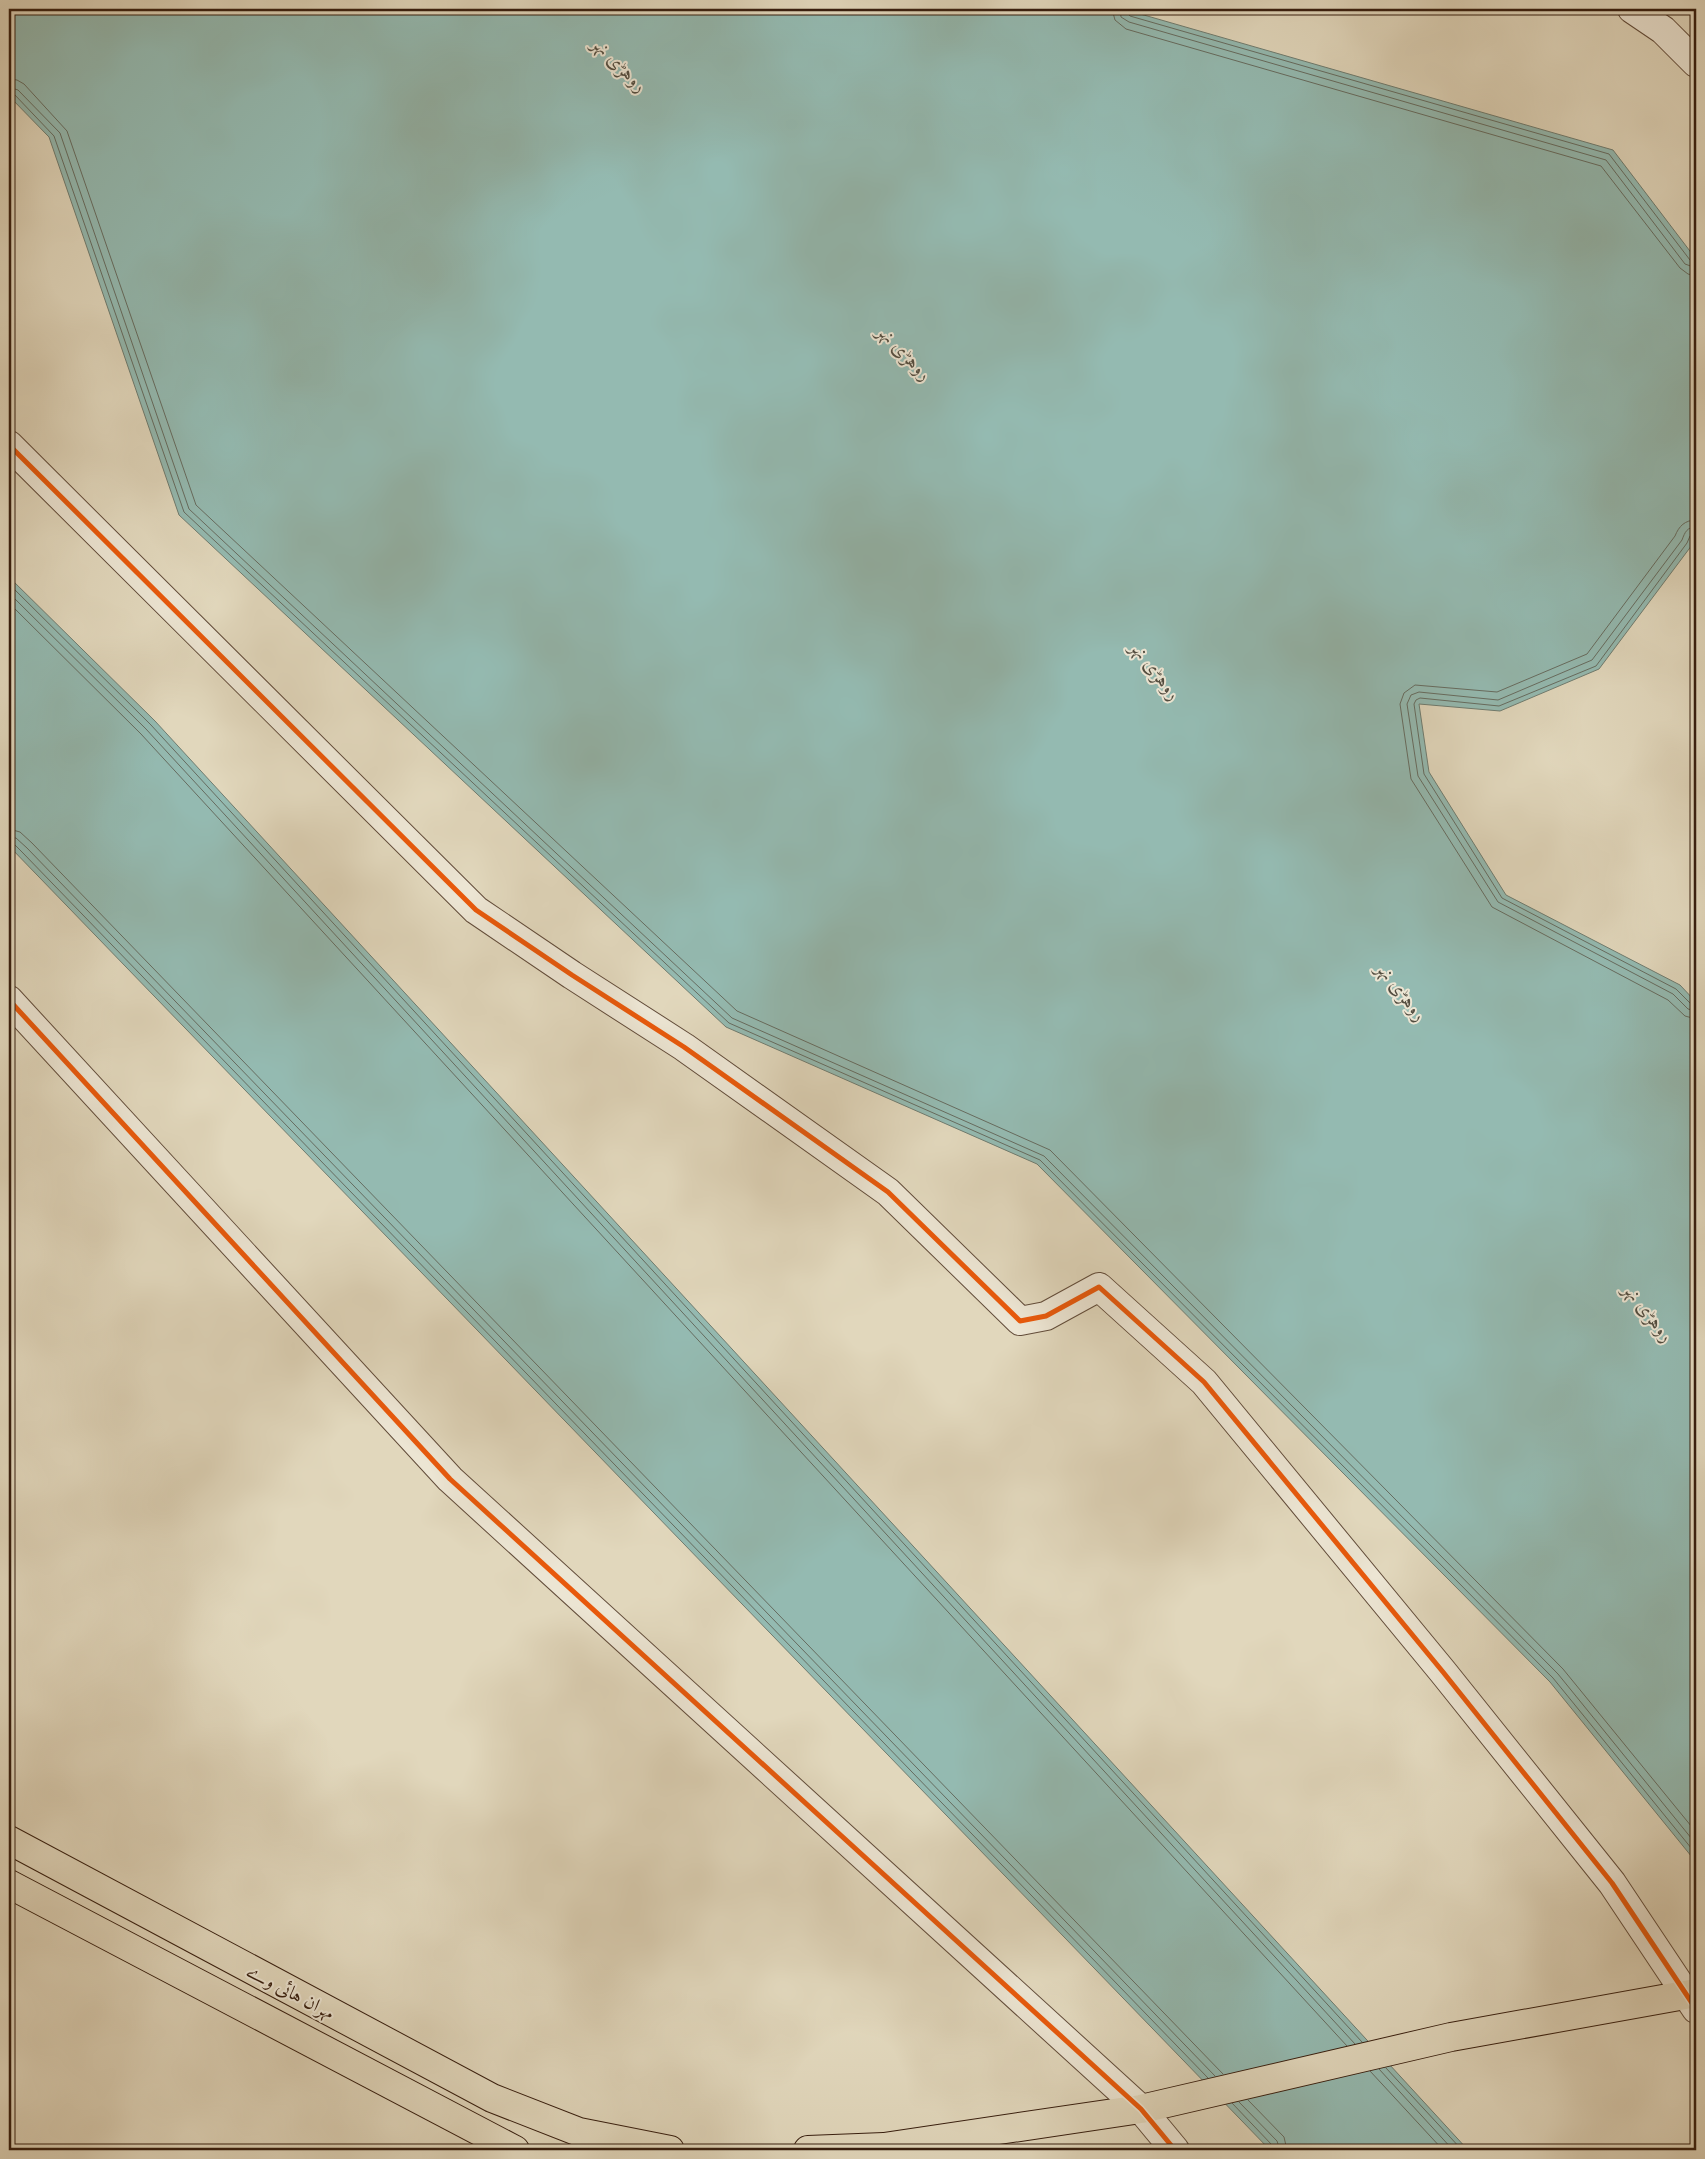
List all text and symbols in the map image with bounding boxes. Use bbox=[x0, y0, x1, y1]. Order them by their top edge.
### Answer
water label: روہڑی نہر bbox=[585, 31, 652, 98]
water label: روہڑی نہر bbox=[870, 319, 937, 386]
water label: روہڑی نہر bbox=[1123, 635, 1186, 706]
water label: روہڑی نہر bbox=[1369, 956, 1432, 1027]
water label: روہڑی نہر bbox=[1616, 1277, 1679, 1348]
street label: مہران ہائی وے bbox=[242, 1960, 338, 2026]

